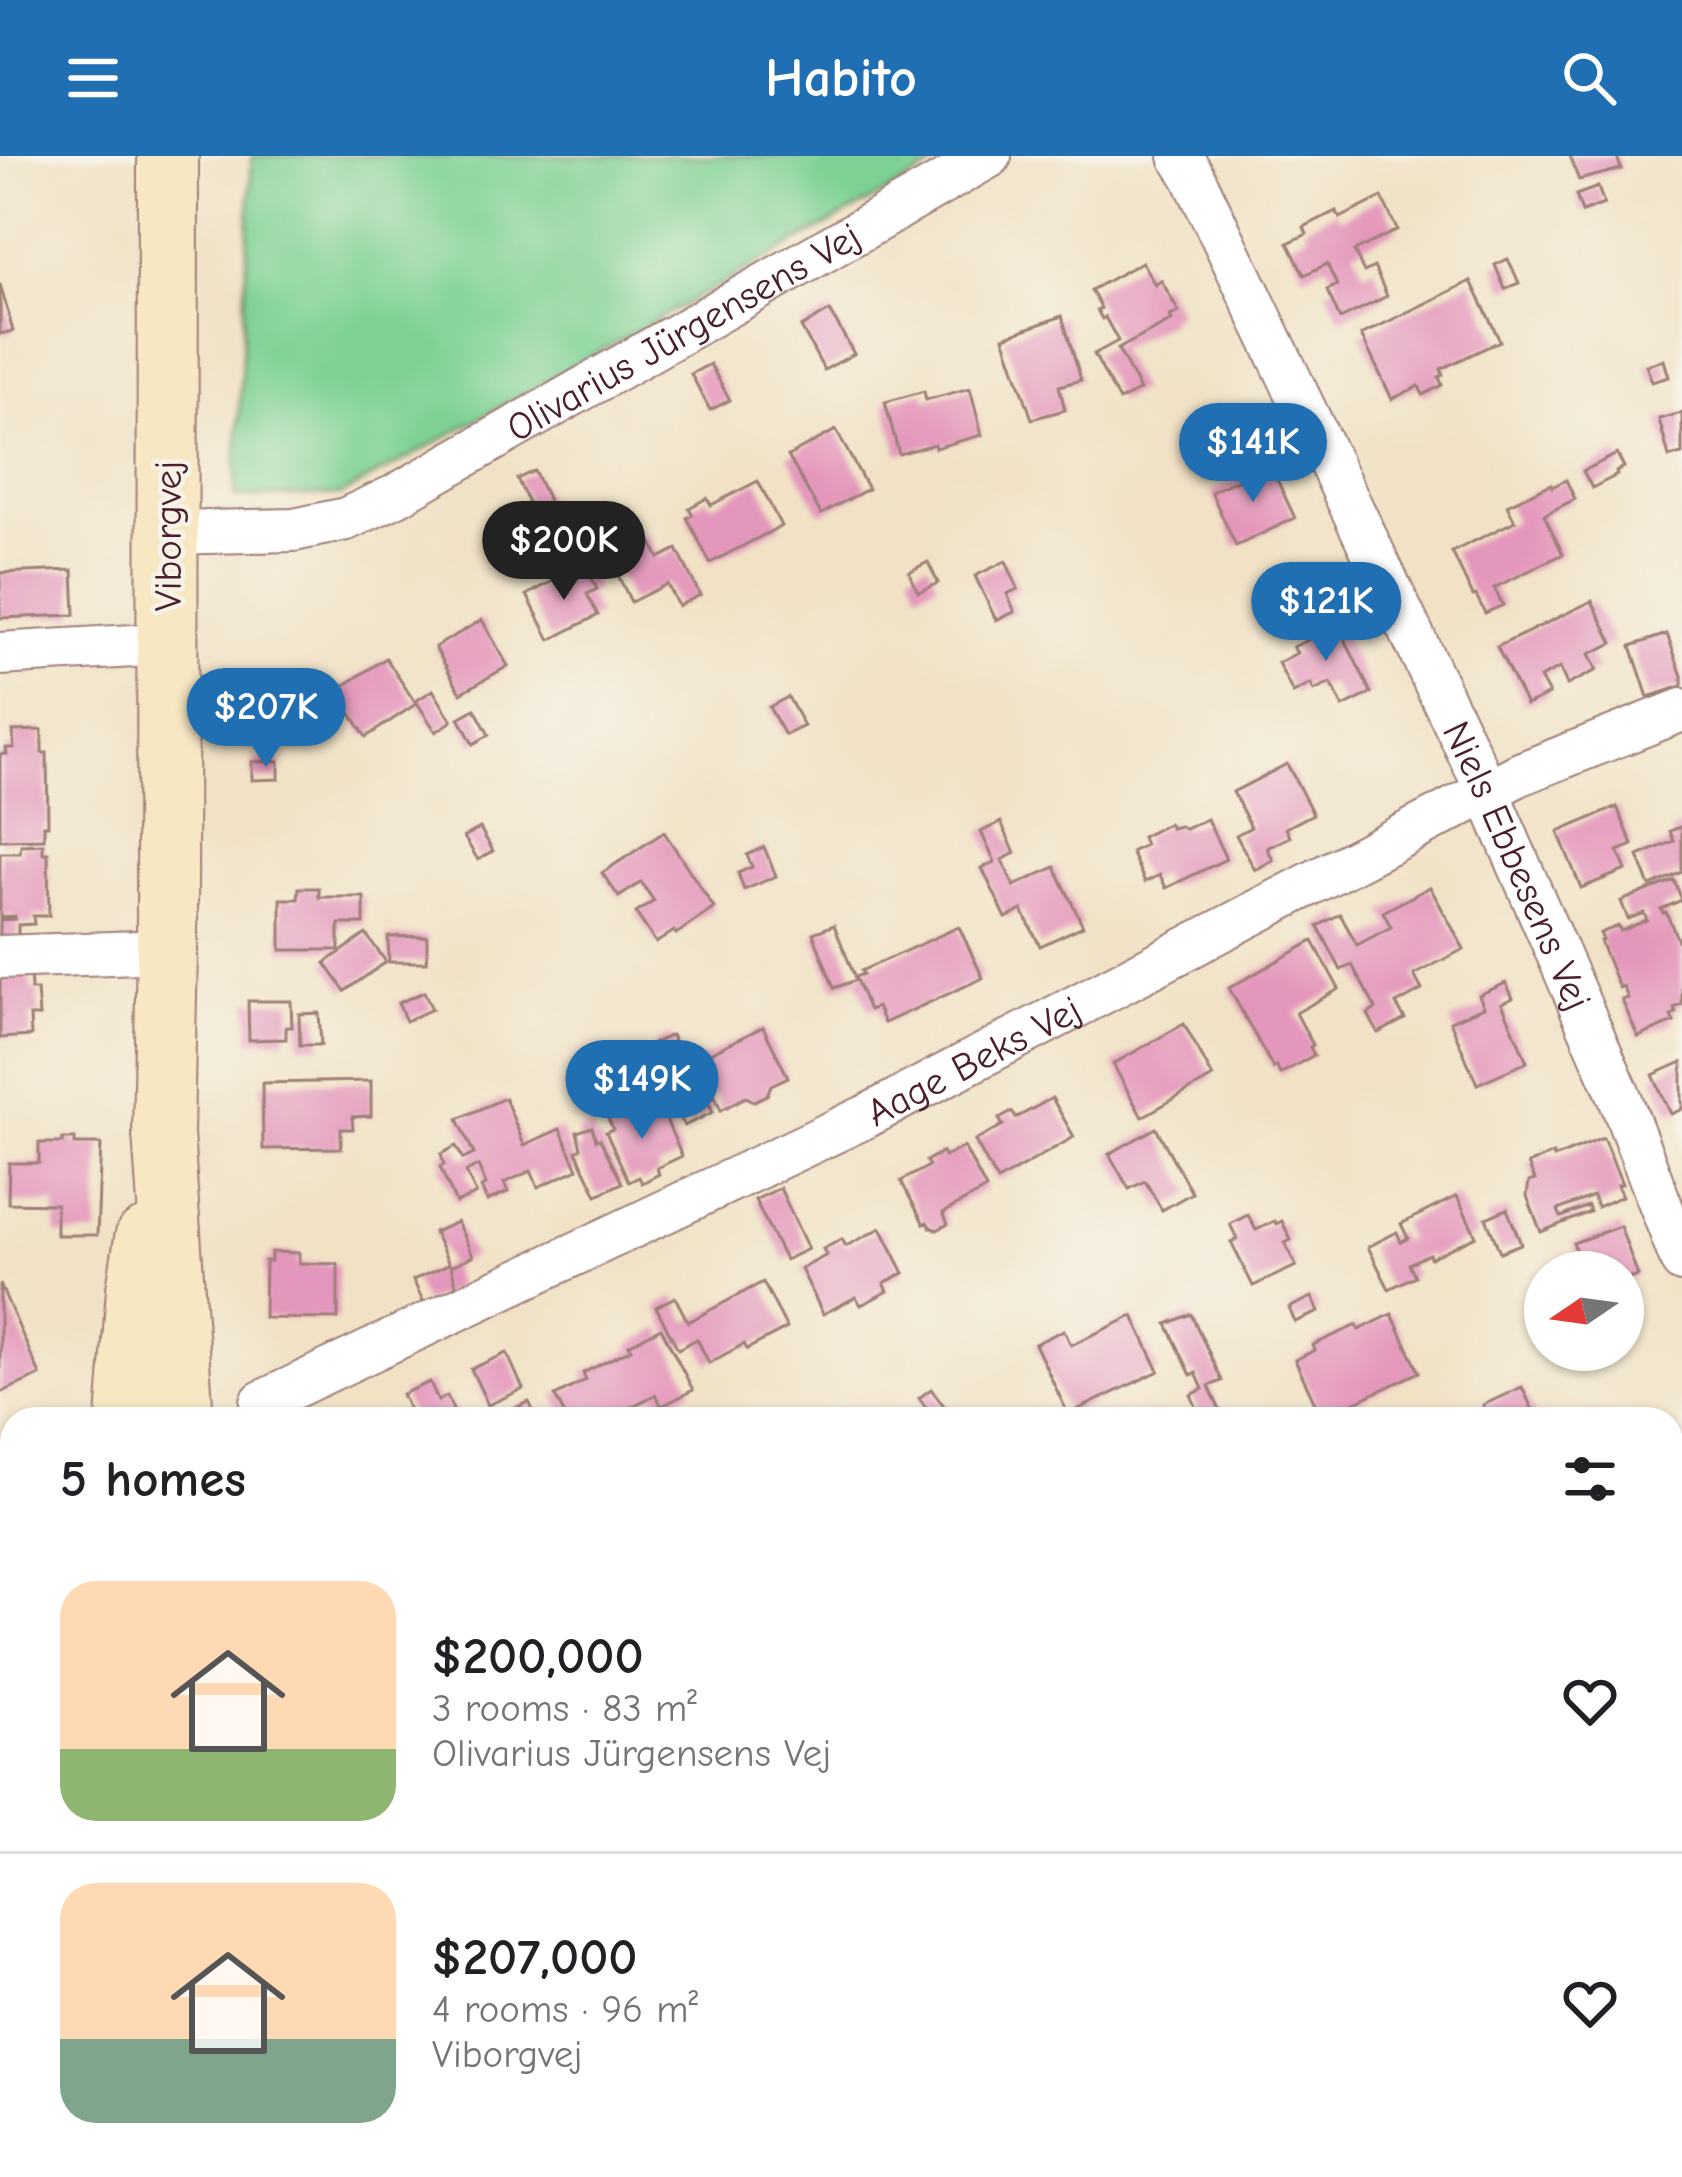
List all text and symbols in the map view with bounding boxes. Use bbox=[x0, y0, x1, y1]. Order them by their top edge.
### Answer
icon: menu bbox=[60, 45, 126, 111]
icon: search bbox=[1556, 45, 1622, 111]
text: Habito bbox=[765, 47, 917, 110]
street label: Olivarius Jürgensens Vej bbox=[499, 214, 868, 451]
pin: $141K bbox=[1169, 403, 1337, 505]
text: $141K bbox=[1206, 419, 1300, 464]
street label: Viborgvej bbox=[146, 461, 191, 611]
pin: $200K bbox=[480, 501, 648, 603]
text: $200K bbox=[509, 517, 619, 562]
pin: $121K bbox=[1242, 562, 1410, 664]
text: $121K bbox=[1278, 578, 1374, 623]
pin: $207K bbox=[182, 668, 350, 770]
text: $207K bbox=[214, 684, 318, 729]
street label: Niels Ebbesens Vej bbox=[1433, 714, 1600, 1017]
street label: Aage Beks Vej bbox=[859, 987, 1088, 1136]
pin: $149K bbox=[558, 1040, 726, 1142]
text: $149K bbox=[592, 1056, 692, 1101]
north arrow bbox=[1524, 1251, 1644, 1371]
map controls bbox=[1524, 1251, 1644, 1371]
icon: filters bbox=[1557, 1446, 1623, 1512]
text: 5 homes bbox=[60, 1450, 246, 1509]
text: $200,000 bbox=[432, 1627, 644, 1686]
icon: home bbox=[156, 1629, 300, 1773]
icon: heart bbox=[1557, 1668, 1623, 1734]
text: 3 rooms · 83 m² bbox=[432, 1686, 697, 1731]
text: Olivarius Jürgensens Vej bbox=[432, 1731, 831, 1776]
text: $207,000 bbox=[432, 1928, 637, 1987]
icon: home bbox=[156, 1931, 300, 2075]
icon: heart bbox=[1557, 1970, 1623, 2036]
text: 4 rooms · 96 m² bbox=[432, 1987, 698, 2032]
text: Viborgvej bbox=[432, 2032, 583, 2077]

